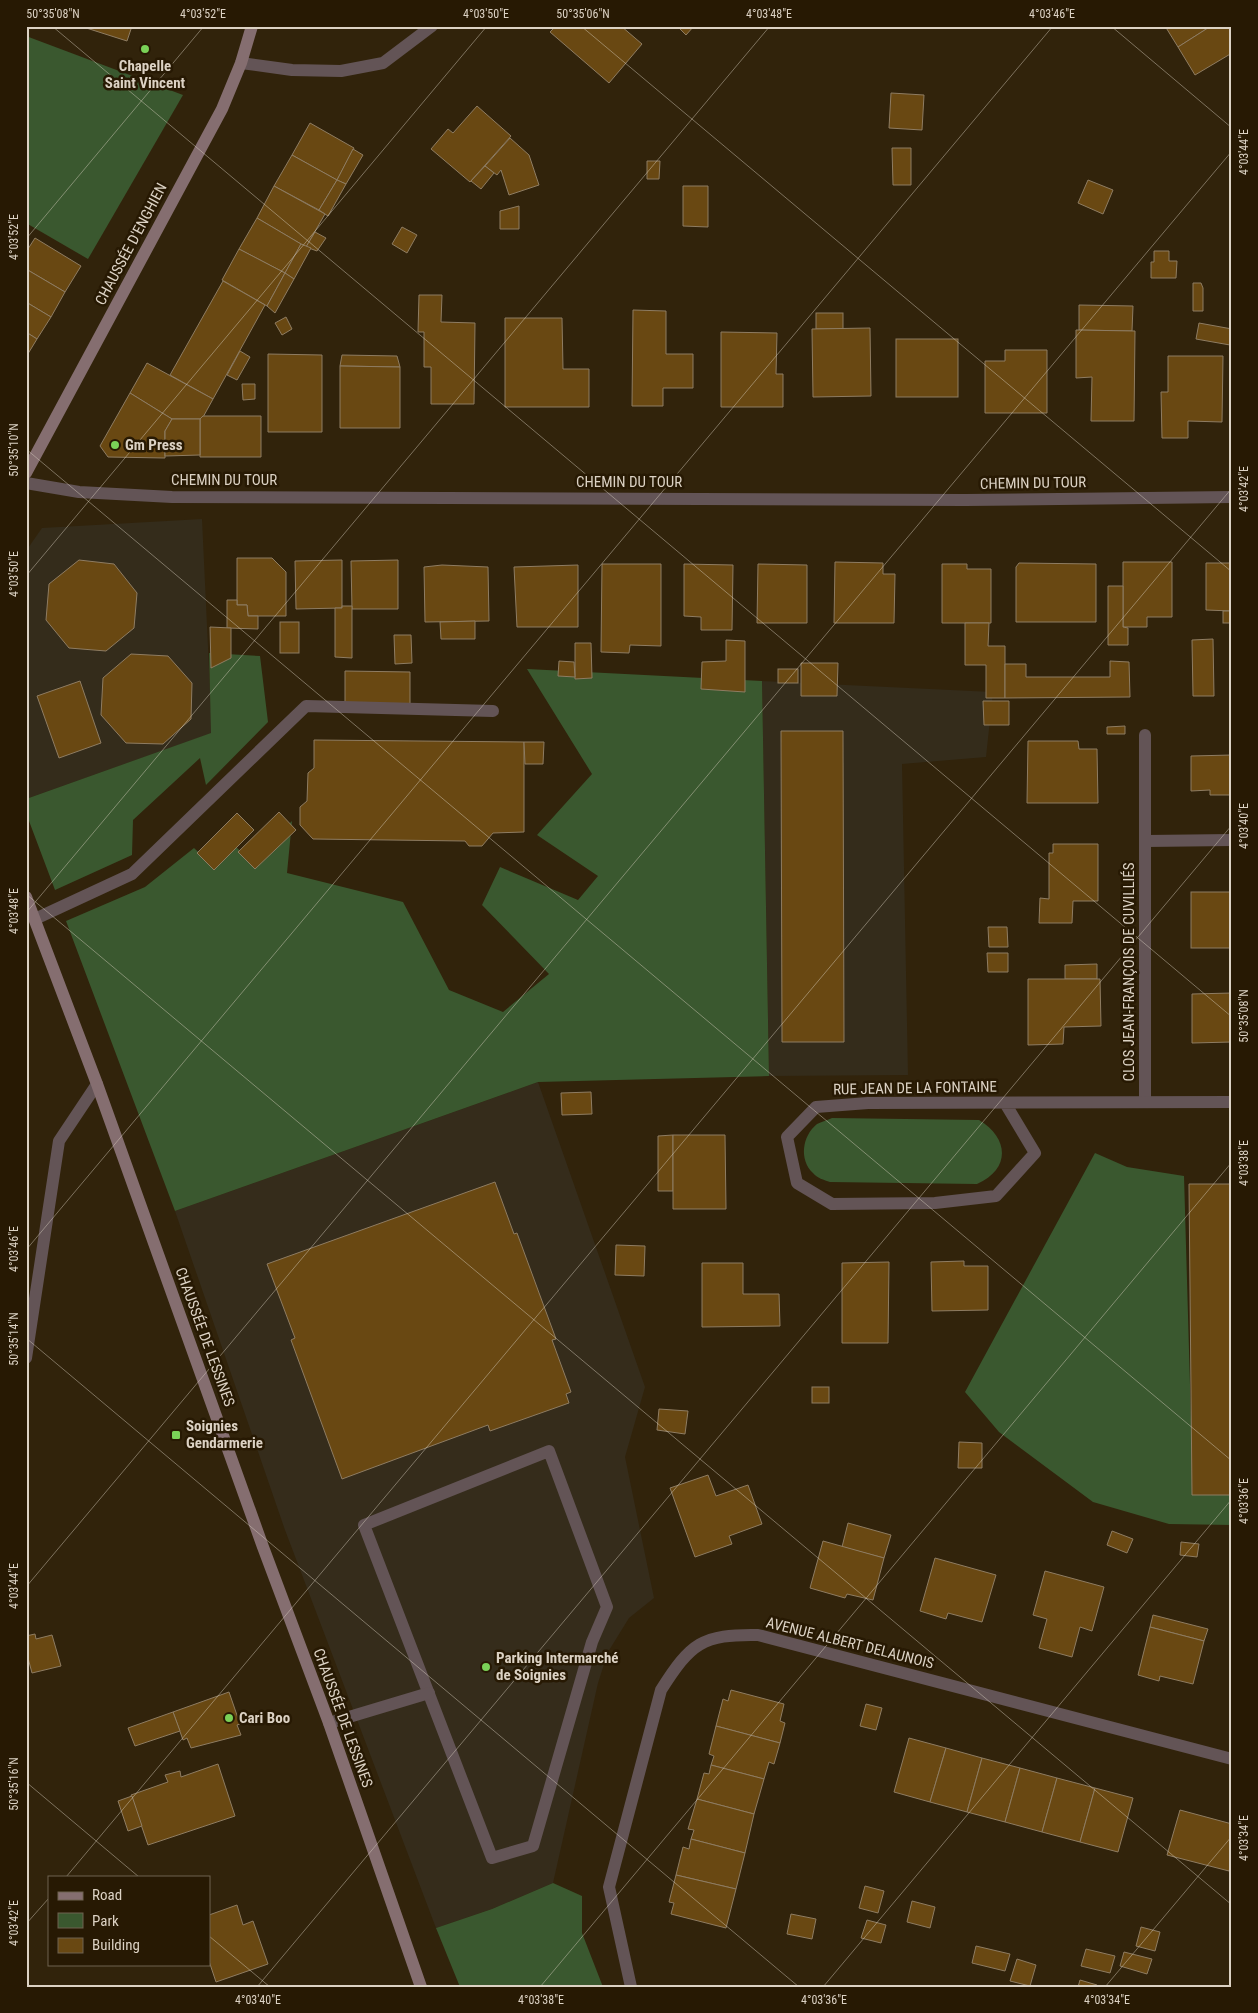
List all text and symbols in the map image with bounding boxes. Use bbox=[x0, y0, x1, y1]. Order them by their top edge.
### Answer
text: 50°35'08"N bbox=[26, 7, 80, 21]
text: 4°03'52"E bbox=[180, 7, 226, 21]
text: 4°03'50"E bbox=[463, 7, 509, 21]
text: 50°35'06"N bbox=[556, 7, 610, 21]
text: 4°03'48"E bbox=[746, 7, 792, 21]
text: 4°03'46"E bbox=[1029, 7, 1075, 21]
marker: Chapelle Saint Vincent bbox=[139, 43, 151, 55]
place label: Chapelle Saint Vincent bbox=[105, 57, 186, 92]
text: 4°03'44"E bbox=[1237, 129, 1251, 175]
street label: CHAUSSÉE D'ENGHIEN bbox=[91, 180, 171, 308]
text: 4°03'52"E bbox=[7, 214, 21, 260]
text: 50°35'10"N bbox=[7, 423, 21, 477]
place label: Gm Press bbox=[125, 436, 183, 454]
marker: Gm Press bbox=[109, 439, 121, 451]
text: 4°03'42"E bbox=[1237, 466, 1251, 512]
street label: CHEMIN DU TOUR bbox=[171, 471, 277, 489]
street label: CHEMIN DU TOUR bbox=[576, 473, 682, 491]
street label: CHEMIN DU TOUR bbox=[980, 473, 1086, 493]
text: 4°03'50"E bbox=[7, 551, 21, 597]
text: 4°03'40"E bbox=[1237, 803, 1251, 849]
street label: CLOS JEAN-FRANÇOIS DE CUVILLIÉS bbox=[1120, 862, 1138, 1082]
text: 4°03'48"E bbox=[7, 888, 21, 934]
text: 50°35'08"N bbox=[1237, 989, 1251, 1043]
street label: RUE JEAN DE LA FONTAINE bbox=[833, 1078, 997, 1098]
text: 4°03'38"E bbox=[1237, 1140, 1251, 1186]
text: 4°03'46"E bbox=[7, 1226, 21, 1272]
street label: CHAUSSÉE DE LESSINES bbox=[171, 1265, 239, 1409]
text: 50°35'14"N bbox=[7, 1312, 21, 1366]
place label: Soignies Gendarmerie bbox=[186, 1417, 263, 1452]
marker: Soignies Gendarmerie bbox=[170, 1429, 182, 1441]
text: 4°03'36"E bbox=[1237, 1478, 1251, 1524]
text: 4°03'44"E bbox=[7, 1563, 21, 1609]
street label: AVENUE ALBERT DELAUNOIS bbox=[764, 1613, 936, 1673]
street label: CHAUSSÉE DE LESSINES bbox=[309, 1646, 377, 1790]
place label: Parking Intermarché de Soignies bbox=[496, 1649, 618, 1684]
marker: Parking Intermarché de Soignies bbox=[480, 1661, 492, 1673]
place label: Cari Boo bbox=[239, 1709, 290, 1727]
marker: Cari Boo bbox=[223, 1712, 235, 1724]
text: 50°35'16"N bbox=[7, 1757, 21, 1811]
text: 4°03'34"E bbox=[1237, 1815, 1251, 1861]
legend bbox=[48, 1876, 210, 1966]
text: Road bbox=[92, 1886, 122, 1904]
text: 4°03'42"E bbox=[7, 1900, 21, 1946]
text: Park bbox=[92, 1912, 119, 1930]
text: Building bbox=[92, 1936, 140, 1954]
text: 4°03'40"E bbox=[235, 1993, 281, 2007]
text: 4°03'38"E bbox=[518, 1993, 564, 2007]
text: 4°03'36"E bbox=[801, 1993, 847, 2007]
text: 4°03'34"E bbox=[1084, 1993, 1130, 2007]

